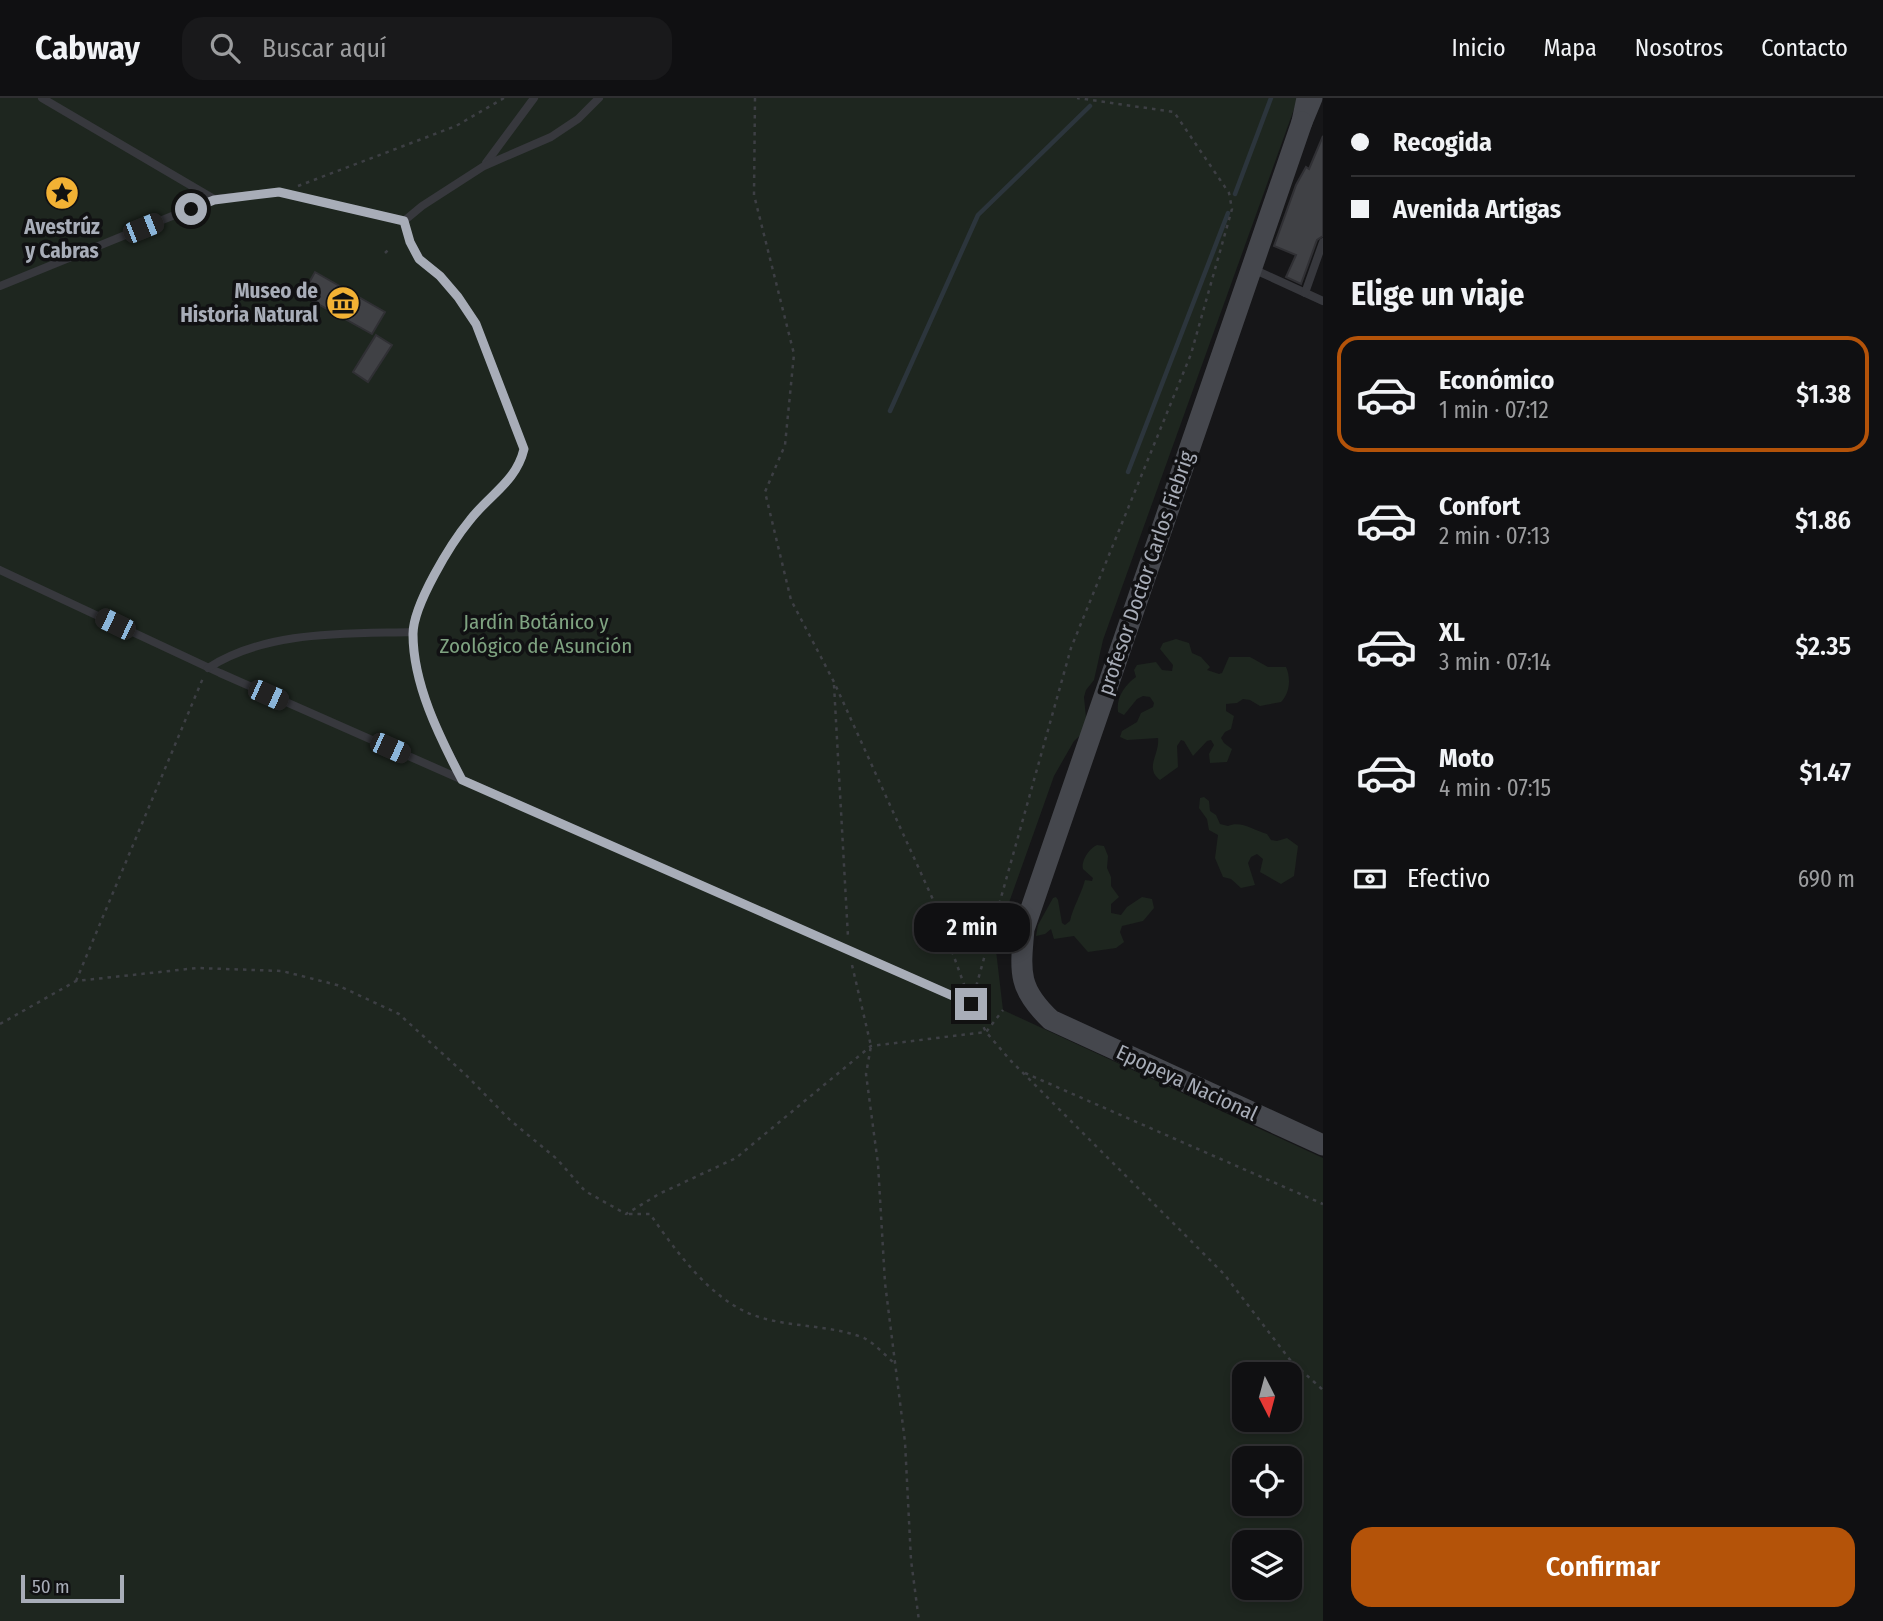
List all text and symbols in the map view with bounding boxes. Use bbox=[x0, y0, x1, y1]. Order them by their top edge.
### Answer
search box bbox=[182, 17, 672, 80]
text: Cabway bbox=[35, 28, 140, 68]
icon: search bbox=[206, 29, 244, 67]
text: Buscar aquí bbox=[262, 33, 387, 64]
text: Inicio bbox=[1452, 34, 1506, 62]
text: Mapa bbox=[1544, 34, 1597, 62]
text: Nosotros bbox=[1635, 34, 1723, 62]
text: Contacto bbox=[1761, 34, 1848, 62]
text: Recogida bbox=[1393, 127, 1492, 158]
place icon: Avestrúz y Cabras bbox=[43, 174, 81, 212]
route start bbox=[175, 193, 207, 225]
text: Avenida Artigas bbox=[1393, 194, 1561, 225]
car bbox=[120, 210, 167, 246]
place label: Avestrúz y Cabras bbox=[23, 214, 100, 264]
text: Elige un viaje bbox=[1351, 275, 1524, 313]
place label: Museo de Historia Natural bbox=[180, 278, 318, 328]
museum icon: Museo de Historia Natural bbox=[324, 284, 362, 322]
icon: car bbox=[1355, 363, 1418, 426]
text: Económico bbox=[1439, 365, 1554, 396]
text: $1.38 bbox=[1796, 379, 1851, 410]
text: 1 min · 07:12 bbox=[1439, 396, 1549, 424]
street label: profesor Doctor Carlos Fiebrig bbox=[1092, 448, 1200, 698]
icon: car bbox=[1355, 489, 1418, 552]
text: Confort bbox=[1439, 491, 1520, 522]
text: $1.86 bbox=[1795, 505, 1851, 536]
text: 2 min · 07:13 bbox=[1439, 522, 1550, 550]
car bbox=[92, 605, 139, 643]
park label: Jardín Botánico y Zoológico de Asunción bbox=[440, 609, 632, 659]
icon: car bbox=[1355, 615, 1418, 678]
text: XL bbox=[1439, 617, 1465, 648]
text: $2.35 bbox=[1795, 631, 1851, 662]
text: 3 min · 07:14 bbox=[1439, 648, 1551, 676]
car bbox=[245, 677, 292, 713]
car bbox=[367, 730, 414, 766]
icon: car bbox=[1355, 741, 1418, 804]
text: Moto bbox=[1439, 743, 1494, 774]
text: $1.47 bbox=[1799, 757, 1851, 788]
text: 4 min · 07:15 bbox=[1439, 774, 1551, 802]
icon: cash bbox=[1351, 860, 1389, 898]
text: Efectivo bbox=[1407, 863, 1491, 894]
text: 690 m bbox=[1798, 865, 1855, 893]
callout: 2 min bbox=[913, 902, 1029, 951]
text: 2 min bbox=[946, 913, 998, 941]
route end bbox=[955, 988, 987, 1020]
street label: Epopeya Nacional bbox=[1112, 1039, 1262, 1127]
north arrow bbox=[1232, 1362, 1302, 1432]
map controls bbox=[1232, 1362, 1302, 1600]
button: locate bbox=[1232, 1446, 1302, 1516]
button: Confirmar bbox=[1351, 1527, 1855, 1607]
button: layers bbox=[1232, 1530, 1302, 1600]
scale bar bbox=[21, 1572, 124, 1604]
text: 50 m bbox=[32, 1575, 70, 1598]

